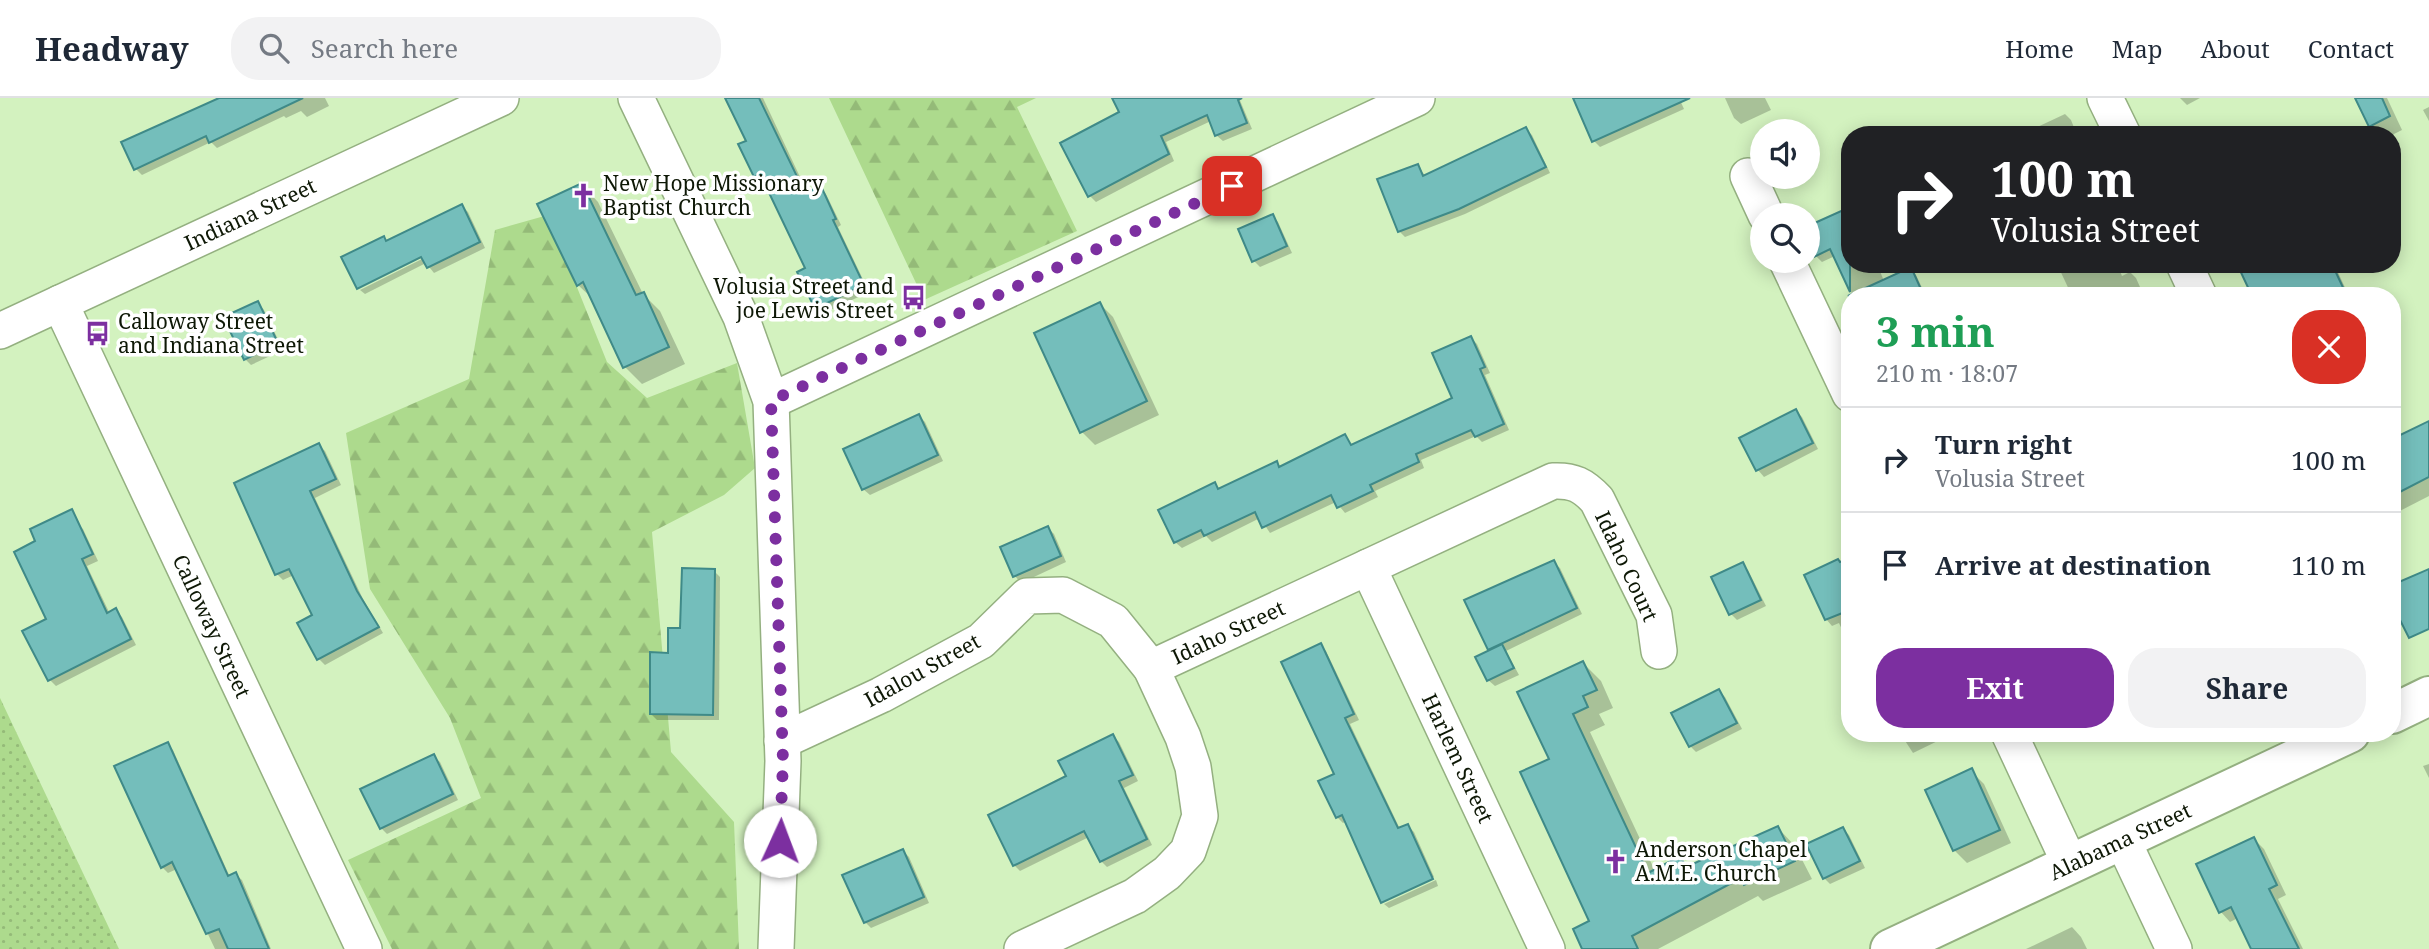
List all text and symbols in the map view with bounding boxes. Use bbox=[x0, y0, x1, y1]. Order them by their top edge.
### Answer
search box bbox=[231, 17, 721, 80]
text: Headway bbox=[35, 26, 189, 71]
icon: search bbox=[255, 29, 293, 67]
text: Search here bbox=[311, 30, 458, 66]
text: Home bbox=[2005, 32, 2074, 65]
text: Map bbox=[2112, 32, 2163, 65]
text: About bbox=[2201, 32, 2270, 65]
text: Contact bbox=[2308, 32, 2394, 65]
map controls bbox=[1750, 119, 1820, 273]
button: sound bbox=[1750, 119, 1820, 189]
text: 100 m bbox=[1991, 145, 2135, 211]
icon: right bbox=[1876, 154, 1967, 245]
pin bbox=[1202, 156, 1262, 216]
icon: arrive bbox=[1213, 167, 1251, 205]
place label: New Hope Missionary Baptist Church bbox=[603, 169, 824, 221]
street label: Indiana Street bbox=[180, 171, 320, 257]
church icon: New Hope Missionary Baptist Church bbox=[569, 181, 597, 209]
button: search bbox=[1750, 203, 1820, 273]
text: Volusia Street bbox=[1991, 208, 2200, 251]
place label: Volusia Street and joe Lewis Street bbox=[713, 272, 894, 324]
bus stop icon: Volusia Street and joe Lewis Street bbox=[900, 284, 928, 312]
text: 3 min bbox=[1876, 302, 1995, 359]
place label: Calloway Street and Indiana Street bbox=[118, 307, 304, 359]
button: close bbox=[2292, 310, 2366, 384]
bus stop icon: Calloway Street and Indiana Street bbox=[84, 319, 112, 347]
text: 210 m · 18:07 bbox=[1876, 357, 2018, 389]
text: Turn right bbox=[1935, 426, 2072, 462]
icon: right bbox=[1876, 441, 1914, 479]
text: 100 m bbox=[2291, 442, 2366, 478]
text: Volusia Street bbox=[1935, 462, 2085, 494]
street label: Idaho Court bbox=[1589, 506, 1665, 626]
icon: arrive bbox=[1876, 546, 1914, 584]
text: Arrive at destination bbox=[1935, 547, 2211, 583]
text: 110 m bbox=[2291, 547, 2366, 583]
street label: Calloway Street bbox=[167, 550, 257, 702]
street label: Idaho Street bbox=[1167, 594, 1289, 670]
street label: Idalou Street bbox=[859, 627, 985, 713]
button: Exit bbox=[1876, 648, 2114, 728]
button: Share bbox=[2128, 648, 2366, 728]
street label: Harlem Street bbox=[1416, 689, 1500, 827]
street label: Alabama Street bbox=[2044, 796, 2196, 886]
position arrow bbox=[743, 804, 817, 878]
place label: Anderson Chapel A.M.E. Church bbox=[1635, 835, 1807, 887]
church icon: Anderson Chapel A.M.E. Church bbox=[1601, 847, 1629, 875]

